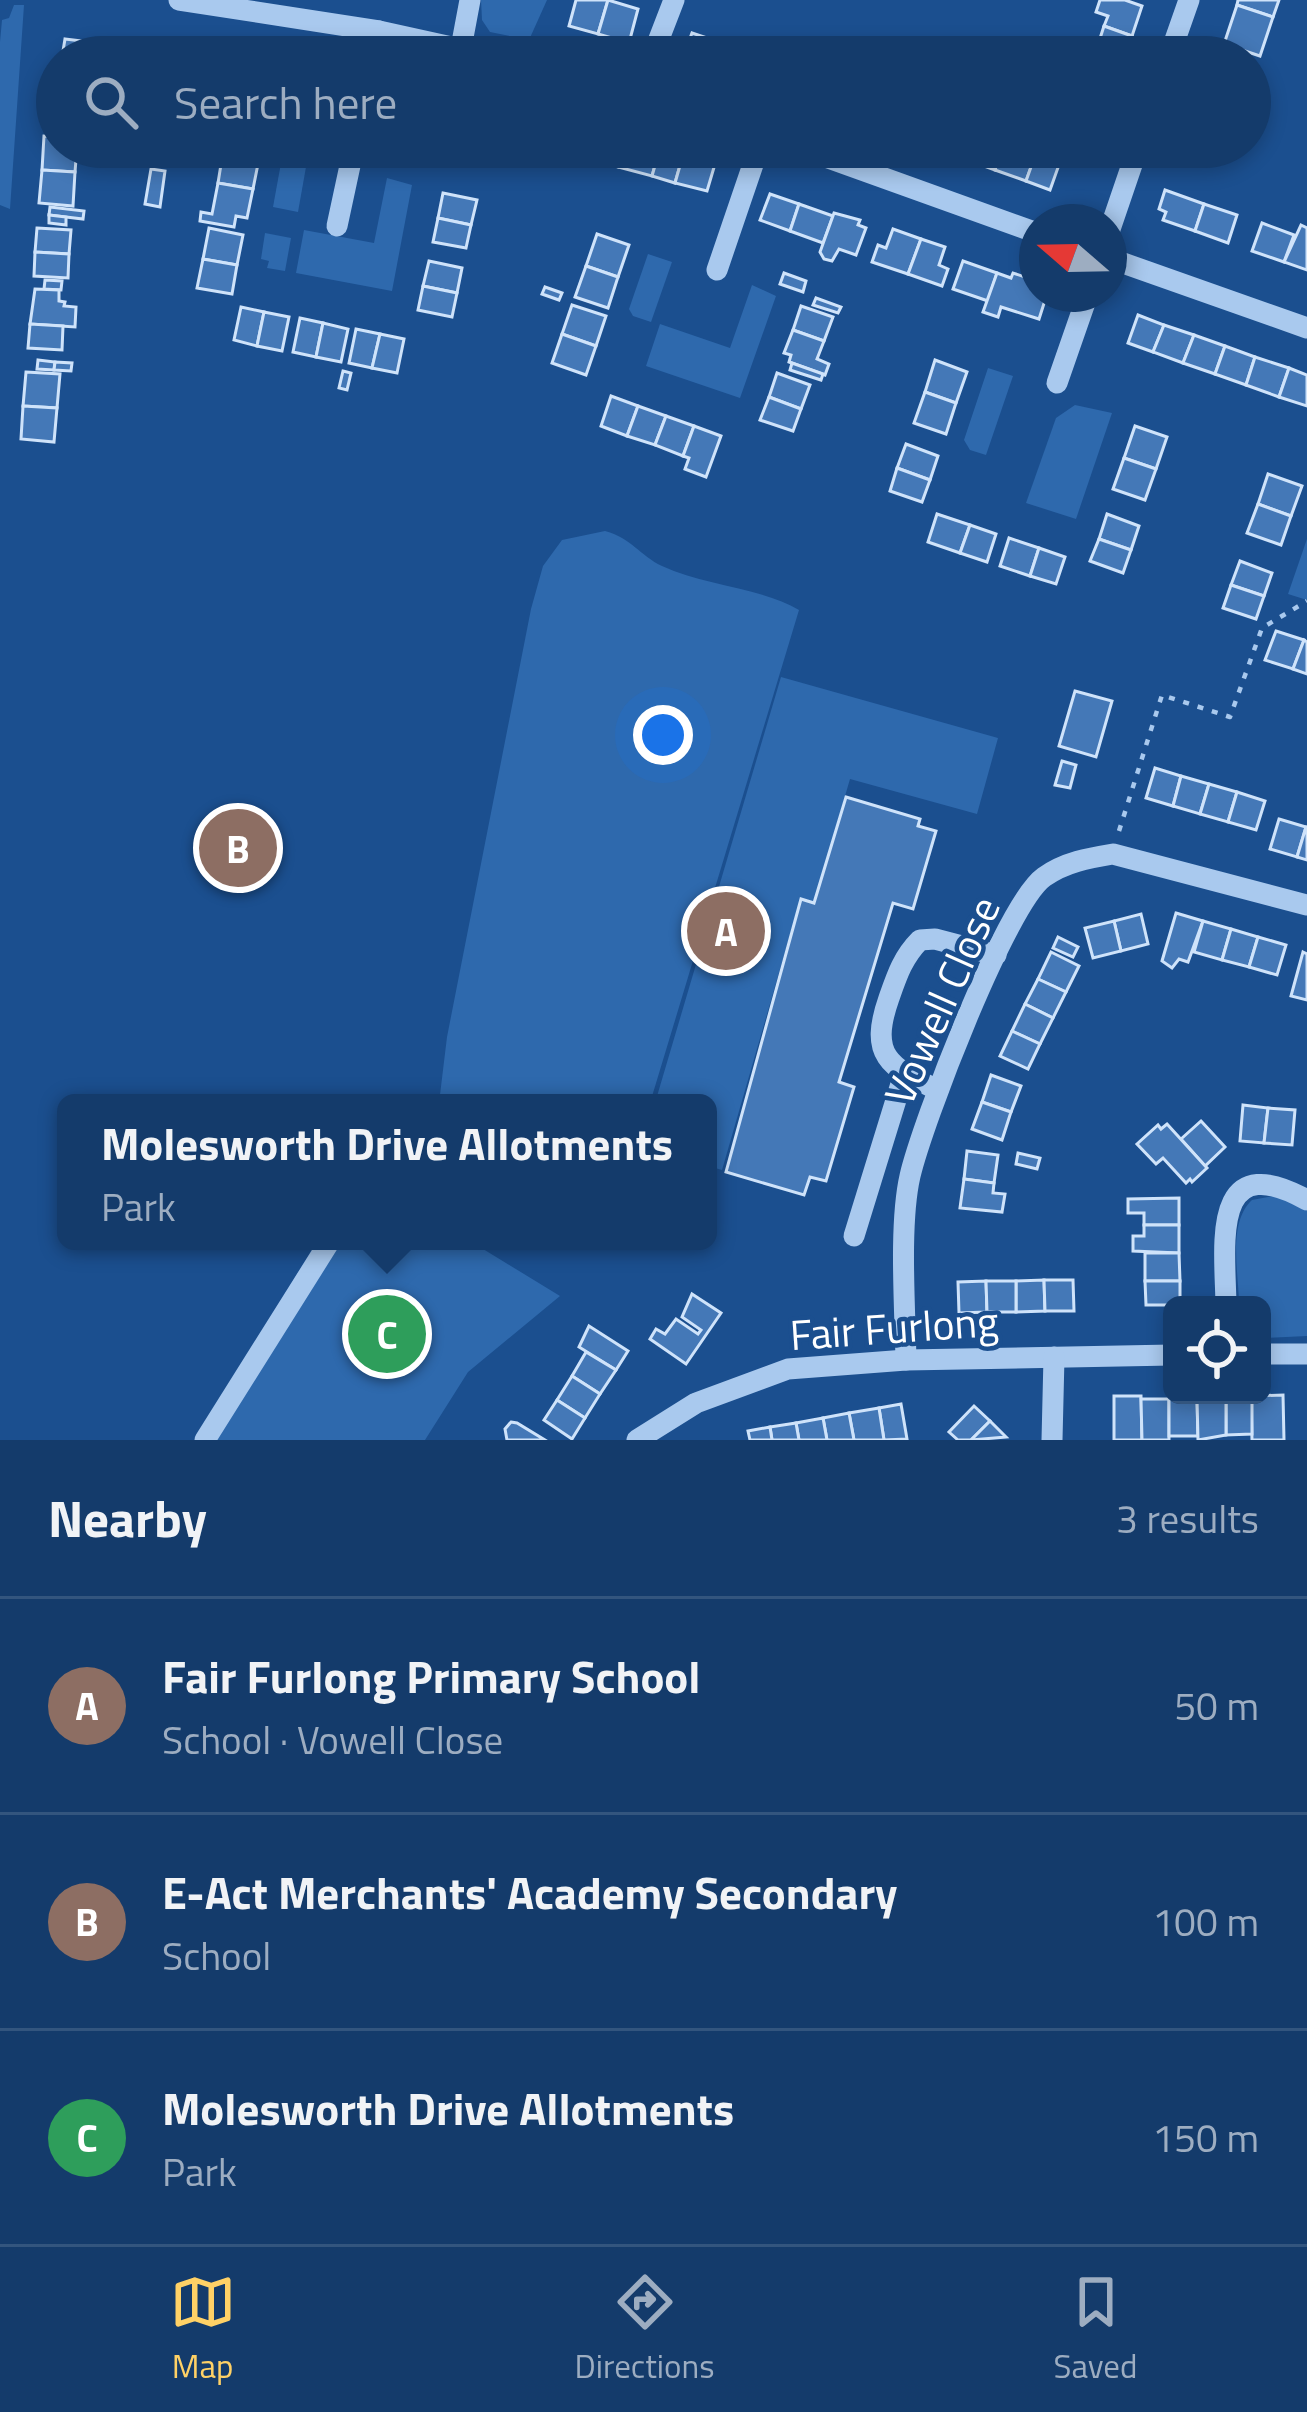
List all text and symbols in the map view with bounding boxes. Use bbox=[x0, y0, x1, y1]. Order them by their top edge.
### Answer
search box bbox=[36, 36, 1271, 168]
text: Search here bbox=[174, 68, 397, 136]
icon: search bbox=[78, 69, 144, 135]
north arrow bbox=[1019, 204, 1127, 312]
your location bbox=[633, 705, 693, 765]
pin: B bbox=[199, 803, 277, 893]
street label: Vowell Close bbox=[867, 885, 1015, 1115]
pin: A bbox=[687, 886, 765, 976]
popup bbox=[57, 1094, 717, 1250]
text: Molesworth Drive Allotments bbox=[101, 1109, 673, 1177]
text: Park bbox=[101, 1177, 176, 1236]
street label: Fair Furlong bbox=[788, 1288, 1000, 1366]
pin: C bbox=[348, 1289, 426, 1379]
map controls bbox=[1163, 1296, 1271, 1404]
button: locate bbox=[1163, 1296, 1271, 1404]
text: Nearby bbox=[48, 1479, 207, 1557]
text: 3 results bbox=[1116, 1489, 1259, 1548]
text: Fair Furlong Primary School bbox=[162, 1642, 700, 1710]
text: A bbox=[75, 1676, 99, 1735]
text: 50 m bbox=[1174, 1676, 1259, 1735]
text: School · Vowell Close bbox=[162, 1710, 503, 1769]
text: E-Act Merchants' Academy Secondary bbox=[162, 1858, 898, 1926]
text: B bbox=[75, 1892, 99, 1951]
text: 100 m bbox=[1152, 1892, 1259, 1951]
text: School bbox=[162, 1926, 271, 1985]
text: Molesworth Drive Allotments bbox=[162, 2074, 734, 2142]
text: C bbox=[76, 2108, 98, 2167]
text: 150 m bbox=[1152, 2108, 1259, 2167]
text: Park bbox=[162, 2142, 237, 2201]
tab: Map bbox=[170, 2269, 236, 2391]
tab: Directions bbox=[575, 2269, 715, 2391]
tab: Saved bbox=[1054, 2269, 1137, 2391]

